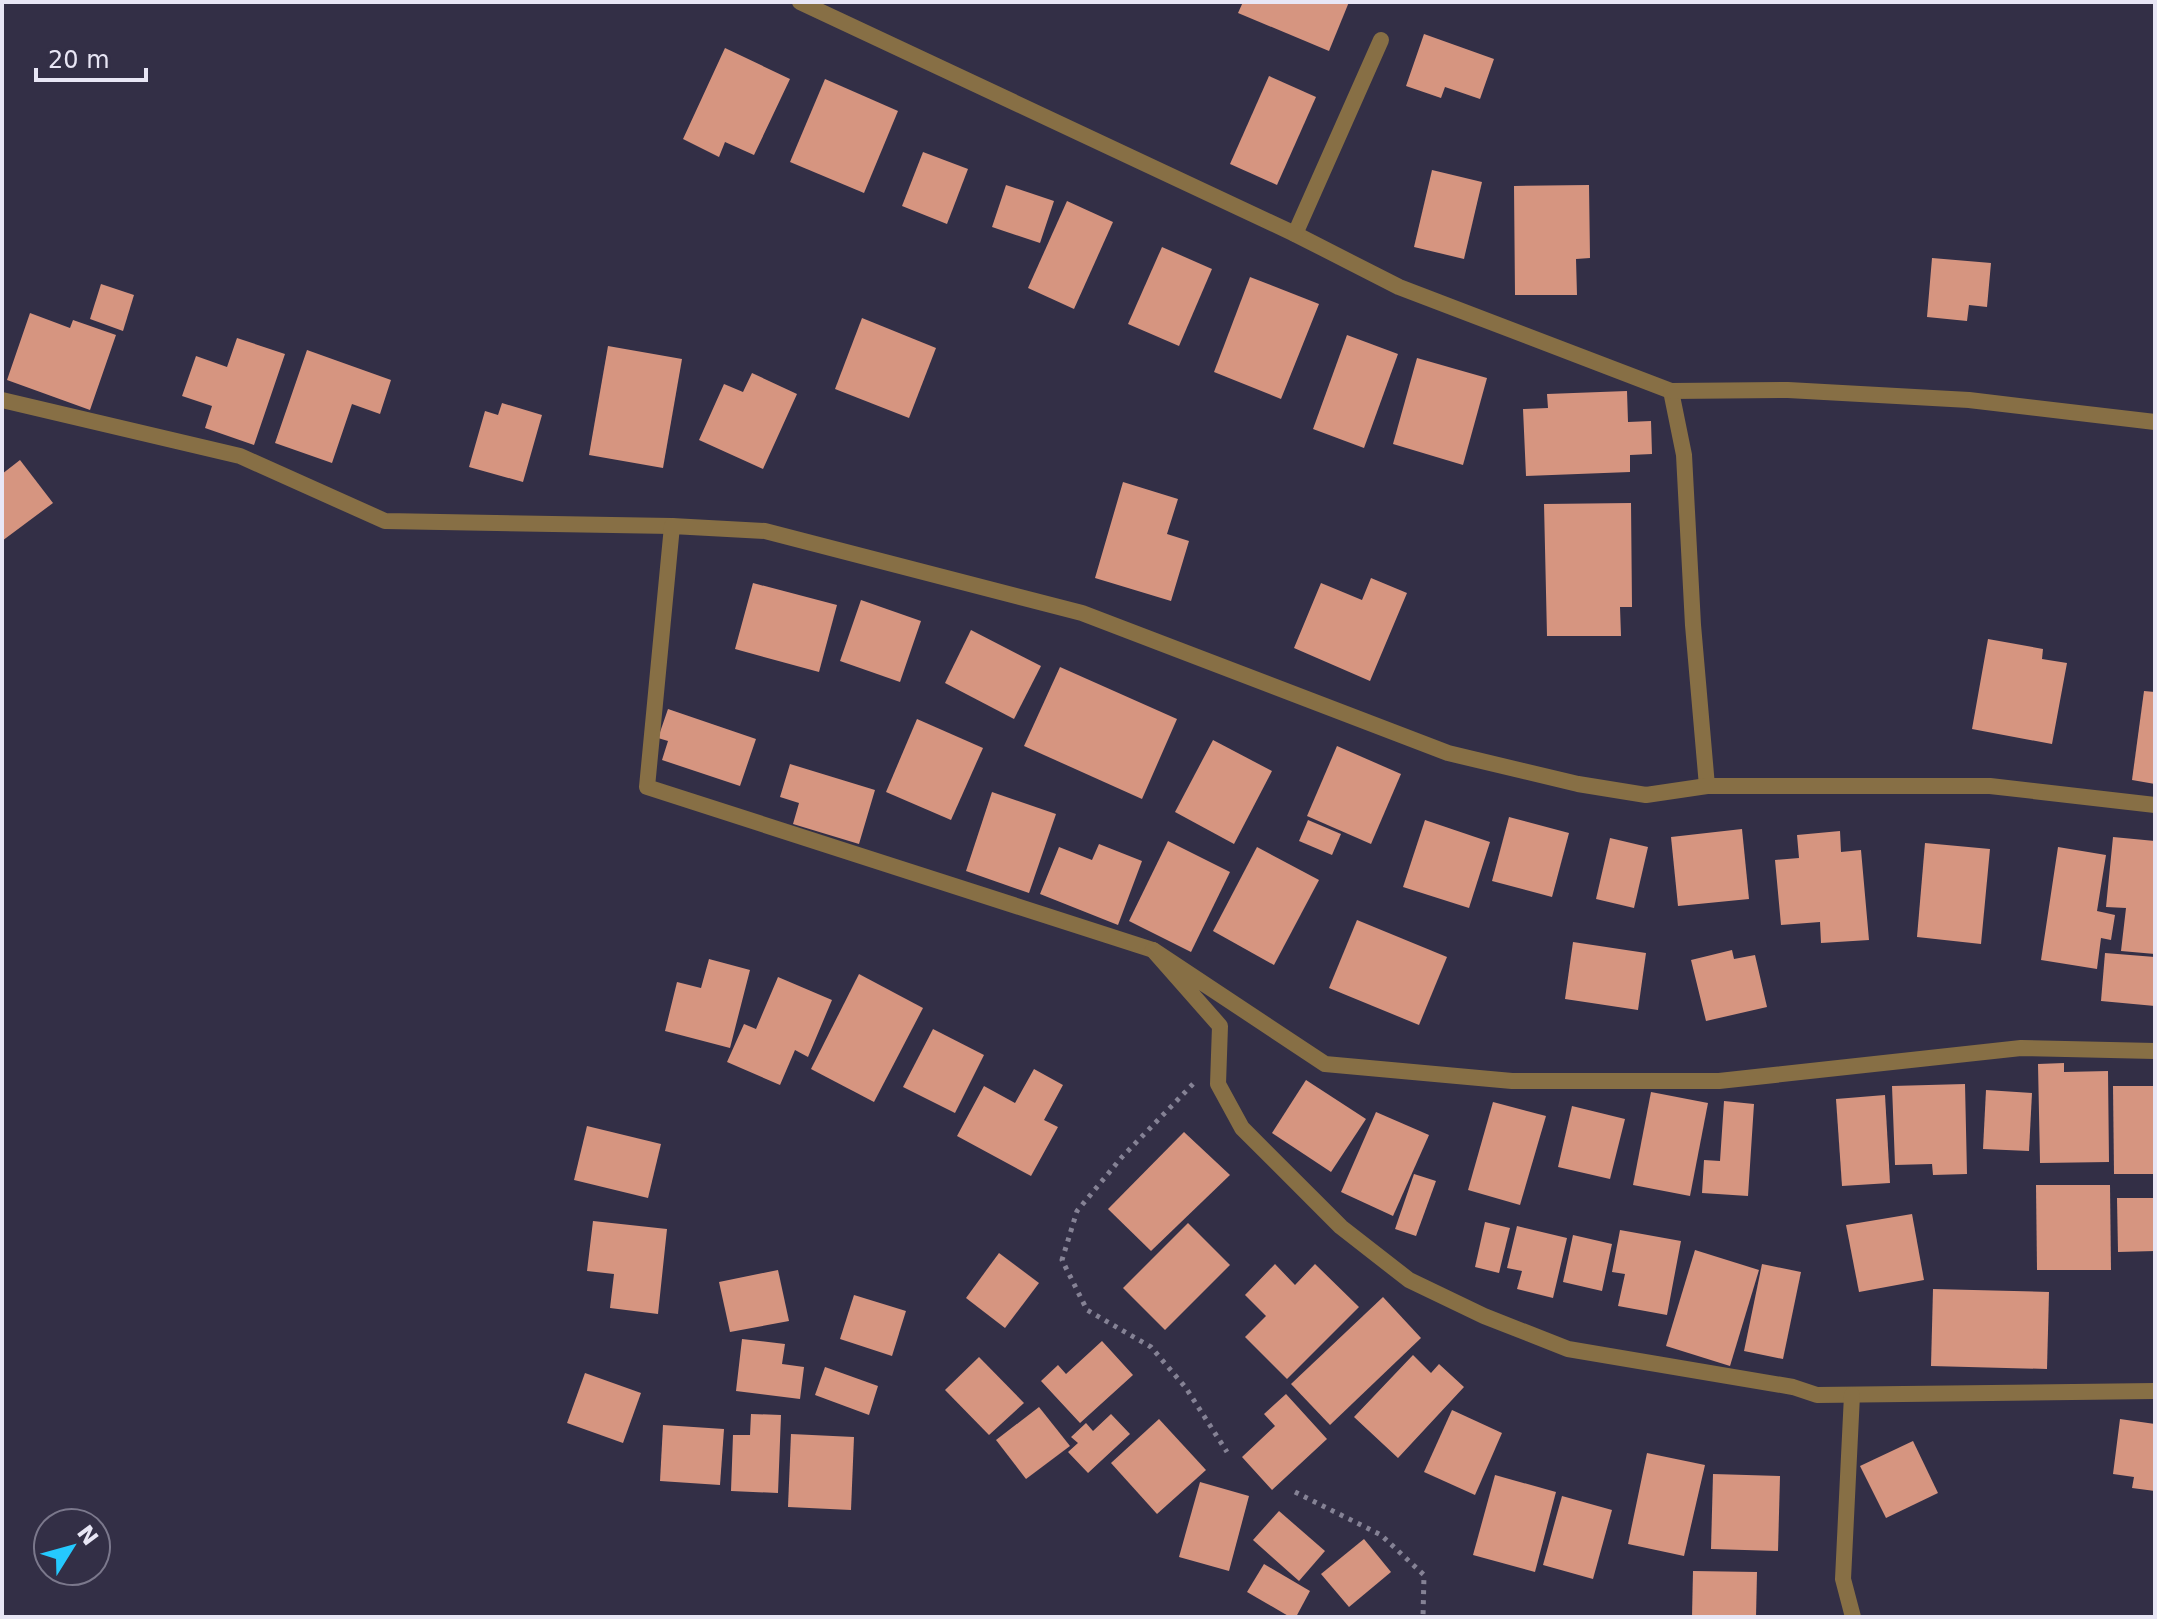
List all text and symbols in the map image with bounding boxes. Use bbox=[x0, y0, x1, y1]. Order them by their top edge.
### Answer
scale bar bbox=[36, 32, 146, 82]
text: 20 m bbox=[48, 46, 110, 74]
north arrow bbox=[32, 1507, 112, 1587]
text: N bbox=[72, 1520, 103, 1550]

